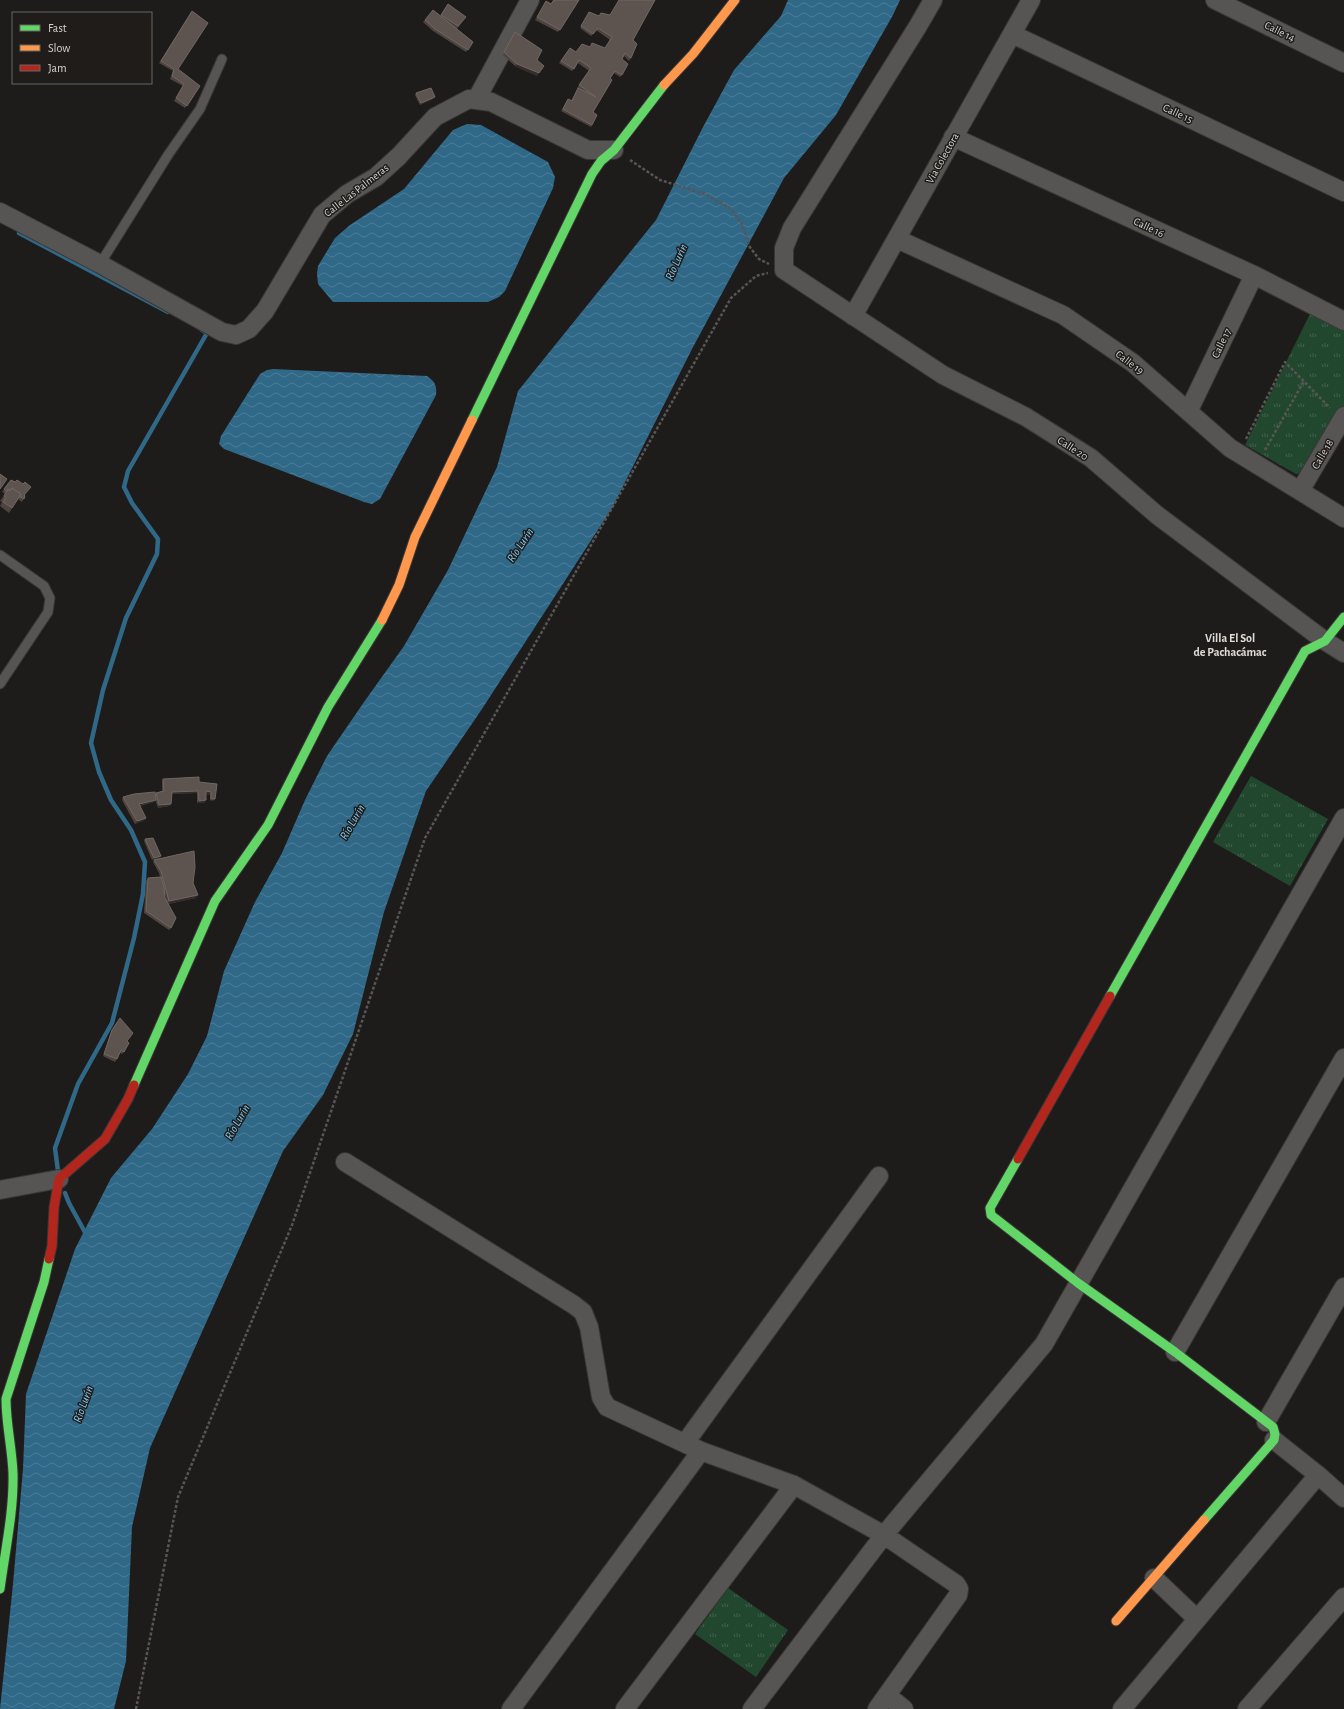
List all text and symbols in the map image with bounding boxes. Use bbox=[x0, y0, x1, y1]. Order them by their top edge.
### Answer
legend bbox=[12, 12, 152, 84]
street label: Calle 14 bbox=[1263, 19, 1297, 43]
text: Fast bbox=[48, 22, 67, 34]
text: Slow bbox=[48, 42, 70, 54]
text: Jam bbox=[48, 62, 67, 74]
street label: Calle 15 bbox=[1161, 102, 1195, 125]
street label: Via Colectora bbox=[924, 131, 961, 185]
street label: Calle Las Palmeras bbox=[322, 162, 391, 219]
street label: Calle 16 bbox=[1132, 216, 1166, 239]
water label: Río Lurín bbox=[663, 242, 689, 282]
street label: Calle 17 bbox=[1210, 326, 1233, 360]
street label: Calle 19 bbox=[1114, 348, 1146, 376]
street label: Calle 20 bbox=[1056, 435, 1090, 462]
street label: Calle 18 bbox=[1310, 438, 1335, 471]
water label: Río Lurín bbox=[504, 526, 536, 564]
district label: Villa El Sol de Pachacámac bbox=[1194, 632, 1267, 658]
water label: Río Lurín bbox=[337, 802, 367, 842]
water label: Río Lurín bbox=[222, 1102, 252, 1142]
water label: Río Lurín bbox=[71, 1384, 95, 1424]

